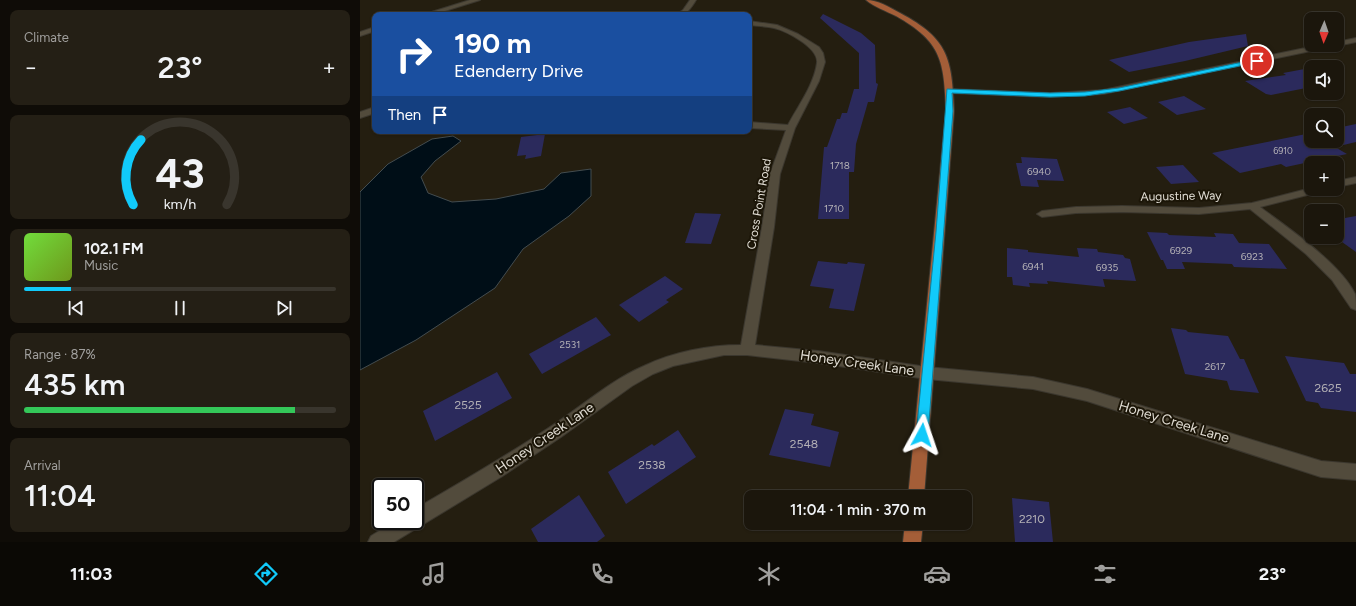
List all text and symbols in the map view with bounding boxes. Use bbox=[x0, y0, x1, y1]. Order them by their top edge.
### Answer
north arrow bbox=[1304, 12, 1344, 52]
map controls bbox=[1304, 12, 1344, 244]
text: 190 m bbox=[454, 26, 531, 60]
icon: right bbox=[388, 28, 440, 80]
text: Climate bbox=[24, 30, 69, 45]
pin bbox=[1240, 44, 1274, 78]
text: 23° bbox=[158, 49, 202, 86]
icon: arrive bbox=[1246, 50, 1268, 72]
text: − bbox=[24, 54, 38, 81]
text: + bbox=[322, 54, 336, 81]
text: Edenderry Drive bbox=[454, 60, 583, 82]
button: sound bbox=[1304, 60, 1344, 100]
icon: arrive bbox=[429, 104, 451, 126]
text: Then bbox=[388, 106, 421, 124]
button: search bbox=[1304, 108, 1344, 148]
house number: 6910 bbox=[1273, 145, 1293, 156]
text: 43 bbox=[155, 147, 205, 197]
button: + bbox=[1304, 156, 1344, 196]
street label: Cross Point Road bbox=[744, 157, 774, 251]
house number: 1718 bbox=[830, 159, 850, 172]
house number: 6940 bbox=[1027, 165, 1051, 178]
street label: Augustine Way bbox=[1140, 188, 1222, 204]
text: km/h bbox=[164, 194, 196, 212]
house number: 1710 bbox=[824, 202, 844, 215]
button: − bbox=[1304, 204, 1344, 244]
text: 102.1 FM bbox=[84, 240, 144, 258]
house number: 6929 bbox=[1170, 244, 1193, 257]
house number: 6923 bbox=[1241, 250, 1263, 263]
text: Music bbox=[84, 258, 118, 273]
house number: 6941 bbox=[1022, 260, 1044, 273]
house number: 6935 bbox=[1096, 261, 1119, 274]
icon: previous bbox=[65, 297, 87, 319]
icon: pause bbox=[169, 297, 191, 319]
icon: next bbox=[273, 297, 295, 319]
house number: 2531 bbox=[560, 338, 580, 351]
text: Range · 87% bbox=[24, 347, 96, 362]
street label: Honey Creek Lane bbox=[799, 347, 915, 379]
house number: 2617 bbox=[1205, 360, 1226, 373]
text: 435 km bbox=[24, 366, 125, 403]
house number: 2625 bbox=[1314, 381, 1342, 395]
street label: Honey Creek Lane bbox=[1117, 397, 1232, 447]
house number: 2525 bbox=[454, 398, 482, 412]
street label: Honey Creek Lane bbox=[493, 399, 598, 477]
position arrow bbox=[901, 414, 943, 456]
house number: 2548 bbox=[790, 437, 818, 451]
text: Arrival bbox=[24, 458, 61, 473]
house number: 2538 bbox=[638, 458, 666, 472]
text: 11:04 bbox=[24, 477, 96, 514]
speed limit sign: 50 bbox=[372, 478, 424, 530]
text: 11:04 · 1 min · 370 m bbox=[790, 501, 926, 519]
house number: 2210 bbox=[1019, 512, 1045, 526]
icon: directions bbox=[252, 560, 280, 588]
icon: music bbox=[420, 560, 448, 588]
icon: phone bbox=[588, 560, 616, 588]
icon: climate bbox=[755, 560, 783, 588]
icon: car bbox=[923, 560, 951, 588]
icon: filters bbox=[1091, 560, 1119, 588]
text: 11:03 bbox=[70, 563, 112, 585]
text: 23° bbox=[1259, 563, 1286, 585]

